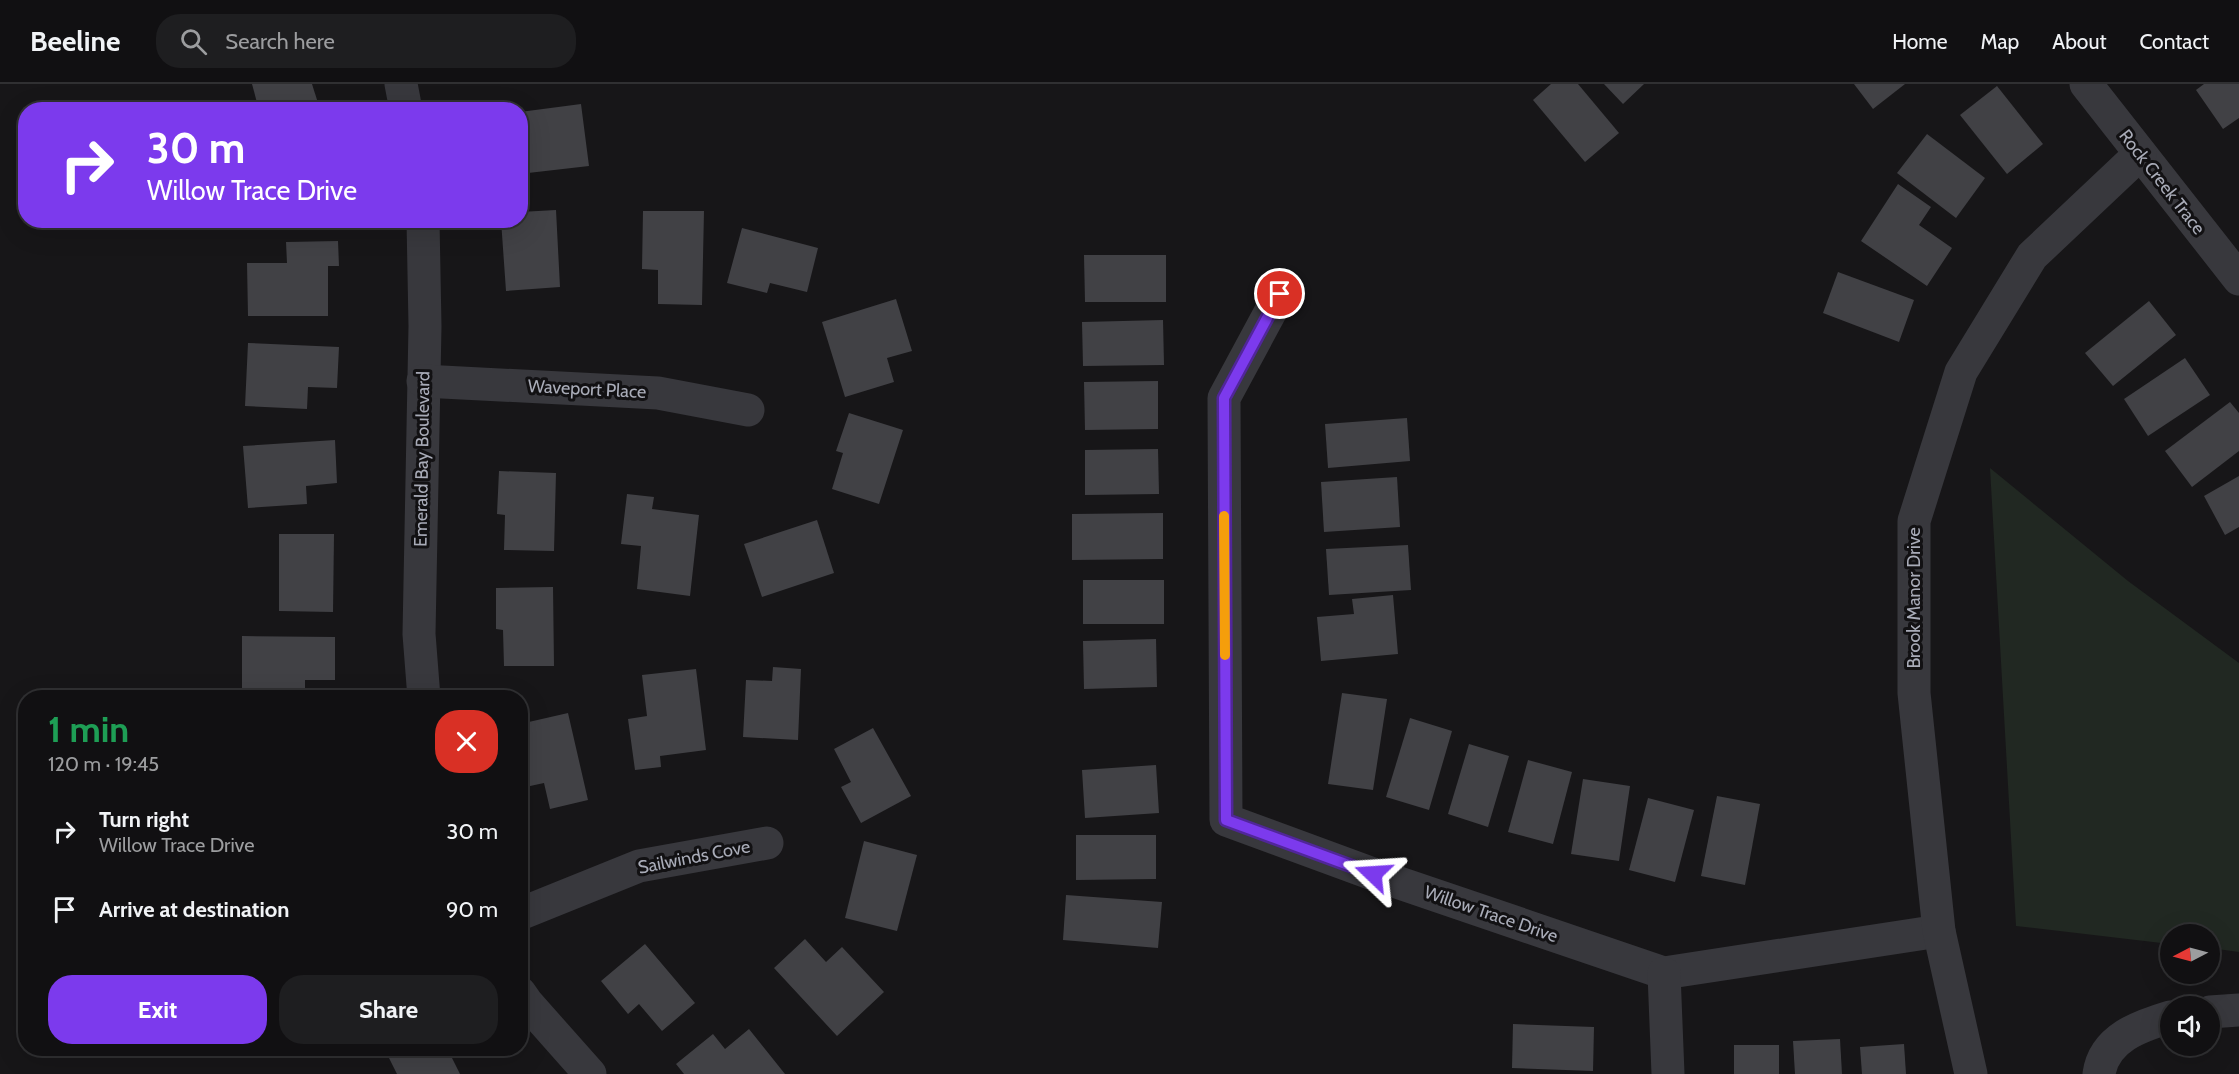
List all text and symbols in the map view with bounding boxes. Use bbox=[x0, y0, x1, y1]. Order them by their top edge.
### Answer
search box bbox=[156, 14, 576, 68]
text: Beeline bbox=[30, 24, 120, 58]
icon: search bbox=[177, 25, 210, 58]
text: Search here bbox=[225, 28, 335, 55]
text: Home bbox=[1892, 29, 1948, 54]
text: Map bbox=[1981, 29, 2019, 54]
text: About bbox=[2052, 29, 2106, 54]
text: Contact bbox=[2139, 29, 2209, 54]
text: 30 m bbox=[147, 122, 245, 174]
street label: Rock Creek Trace bbox=[2114, 125, 2210, 239]
icon: right bbox=[48, 126, 126, 204]
text: Willow Trace Drive bbox=[147, 174, 357, 207]
pin bbox=[1254, 268, 1305, 319]
icon: arrive bbox=[1263, 277, 1296, 310]
street label: Emerald Bay Boulevard bbox=[409, 371, 435, 547]
street label: Waveport Place bbox=[527, 375, 647, 403]
street label: Brook Manor Drive bbox=[1903, 527, 1925, 669]
text: 1 min bbox=[48, 707, 129, 751]
button: close bbox=[435, 710, 498, 773]
text: 120 m · 19:45 bbox=[48, 752, 159, 776]
text: Turn right bbox=[99, 806, 189, 833]
icon: right bbox=[48, 815, 81, 848]
text: 30 m bbox=[446, 818, 498, 845]
text: Willow Trace Drive bbox=[99, 833, 255, 857]
street label: Sailwinds Cove bbox=[636, 835, 752, 879]
position arrow bbox=[1341, 842, 1405, 906]
street label: Willow Trace Drive bbox=[1421, 881, 1561, 947]
icon: arrive bbox=[48, 893, 81, 926]
text: Arrive at destination bbox=[99, 896, 289, 923]
text: 90 m bbox=[446, 896, 498, 923]
north arrow bbox=[2160, 924, 2220, 984]
map controls bbox=[2160, 924, 2220, 1056]
button: Exit bbox=[48, 975, 267, 1044]
button: Share bbox=[279, 975, 498, 1044]
button: sound bbox=[2160, 996, 2220, 1056]

